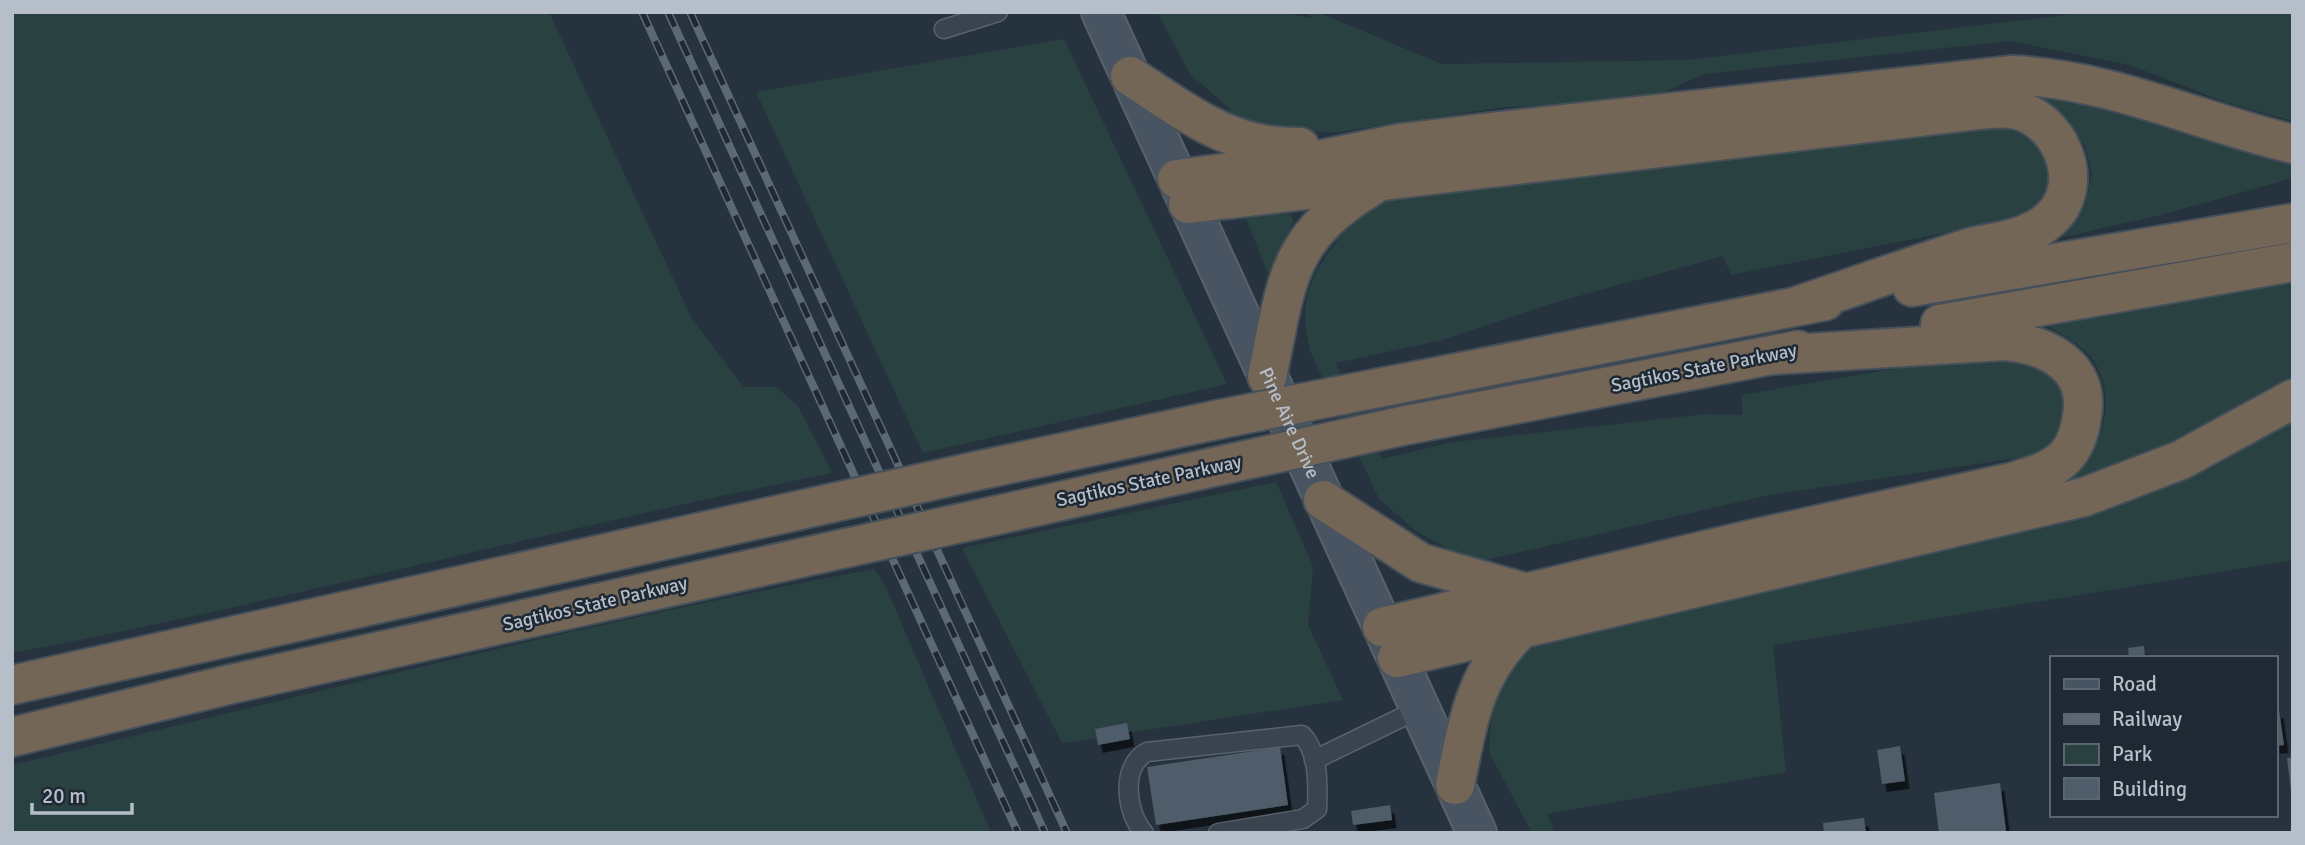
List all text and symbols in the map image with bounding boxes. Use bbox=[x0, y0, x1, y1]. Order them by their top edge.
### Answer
street label: Sagtikos State Parkway bbox=[1609, 338, 1799, 398]
street label: Pine Aire Drive bbox=[1253, 364, 1325, 482]
street label: Sagtikos State Parkway bbox=[1054, 450, 1244, 512]
street label: Sagtikos State Parkway bbox=[500, 571, 690, 637]
legend bbox=[2050, 656, 2277, 817]
text: Road bbox=[2112, 671, 2157, 697]
text: Railway bbox=[2112, 706, 2182, 732]
text: Park bbox=[2112, 741, 2153, 767]
scale bar bbox=[32, 772, 131, 816]
text: Building bbox=[2112, 776, 2187, 802]
text: 20 m bbox=[42, 783, 86, 809]

